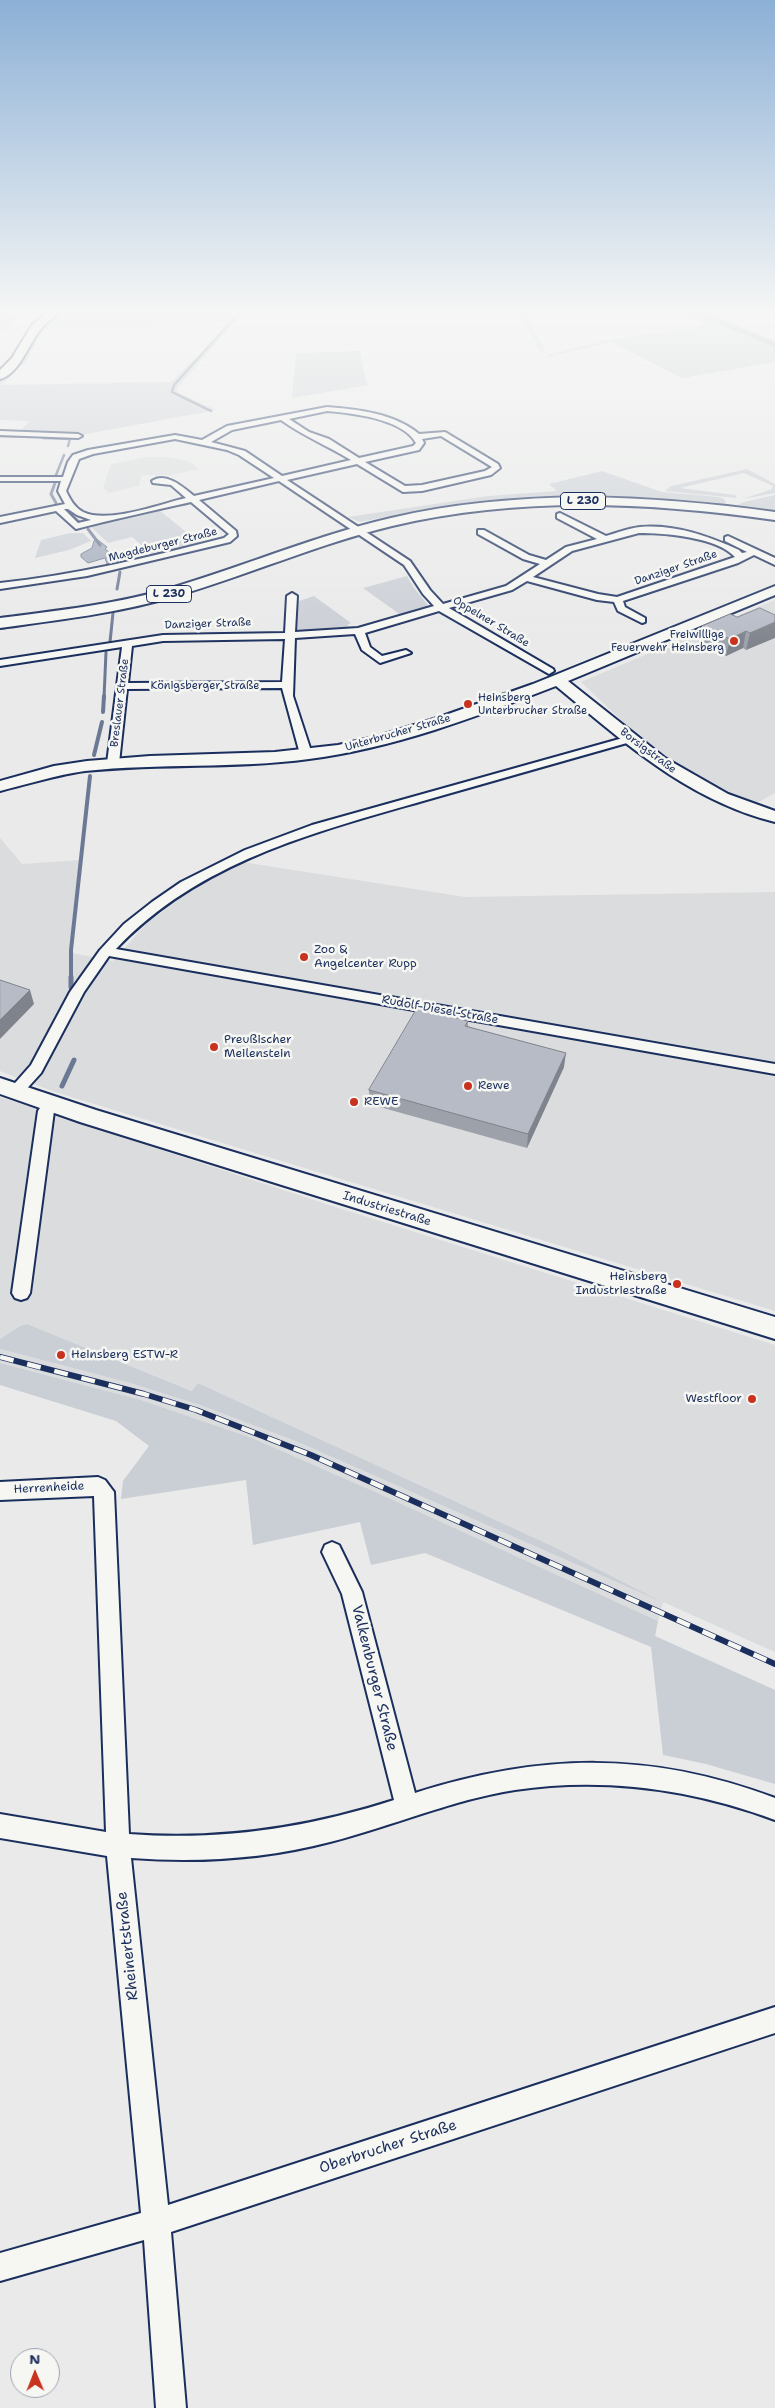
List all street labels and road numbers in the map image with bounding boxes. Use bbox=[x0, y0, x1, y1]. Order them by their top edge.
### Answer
road number: L 230 bbox=[560, 492, 606, 510]
street label: Magdeburger Straße bbox=[107, 525, 219, 565]
street label: Danziger Straße bbox=[633, 548, 719, 588]
road number: L 230 bbox=[146, 586, 192, 602]
street label: Oppelner Straße bbox=[450, 594, 532, 650]
street label: Danziger Straße bbox=[164, 616, 252, 632]
street label: Breslauer Straße bbox=[108, 658, 132, 748]
street label: Königsberger Straße bbox=[150, 679, 260, 693]
street label: Unterbrucher Straße bbox=[344, 712, 452, 754]
street label: Borsigstraße bbox=[617, 726, 679, 776]
street label: Rudolf-Diesel-Straße bbox=[381, 993, 499, 1027]
street label: Industriestraße bbox=[341, 1189, 433, 1229]
street label: Herrenheide bbox=[13, 1479, 85, 1497]
street label: Valkenburger Straße bbox=[347, 1603, 401, 1753]
street label: Rheinertstraße bbox=[113, 1891, 143, 2001]
street label: Oberbrucher Straße bbox=[317, 2116, 459, 2178]

